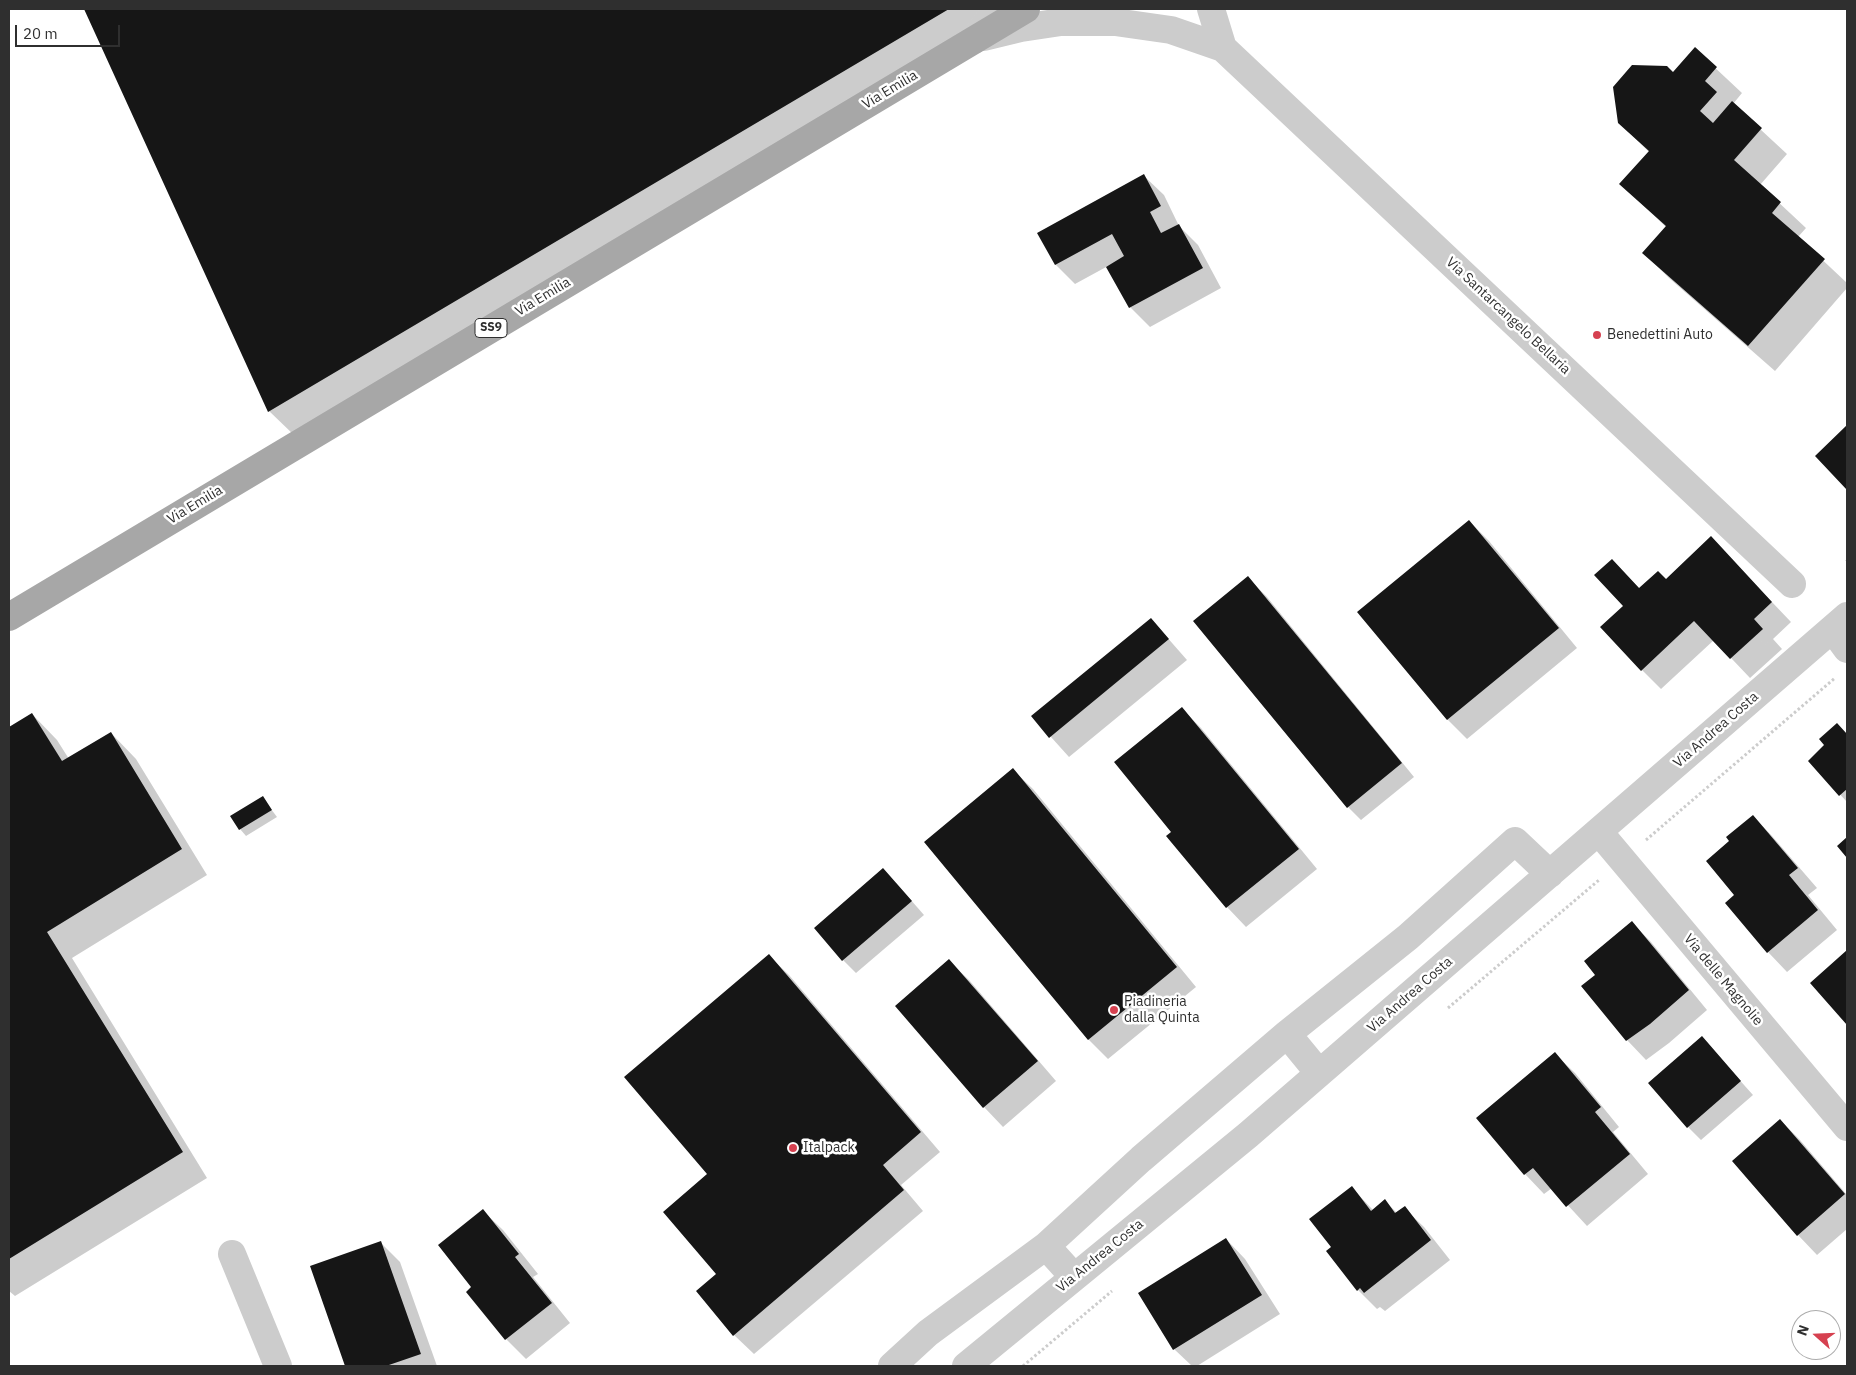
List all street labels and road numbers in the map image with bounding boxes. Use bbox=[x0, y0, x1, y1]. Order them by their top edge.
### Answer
street label: Via Emilia bbox=[859, 67, 921, 113]
street label: Via Santarcangelo Bellaria bbox=[1442, 254, 1574, 378]
street label: Via Emilia bbox=[512, 274, 574, 320]
road number: SS9 bbox=[475, 318, 507, 338]
street label: Via Emilia bbox=[164, 482, 226, 528]
street label: Via Andrea Costa bbox=[1670, 689, 1762, 771]
street label: Via delle Magnolie bbox=[1680, 931, 1766, 1029]
street label: Via Andrea Costa bbox=[1364, 954, 1456, 1036]
street label: Via Andrea Costa bbox=[1053, 1216, 1147, 1296]

